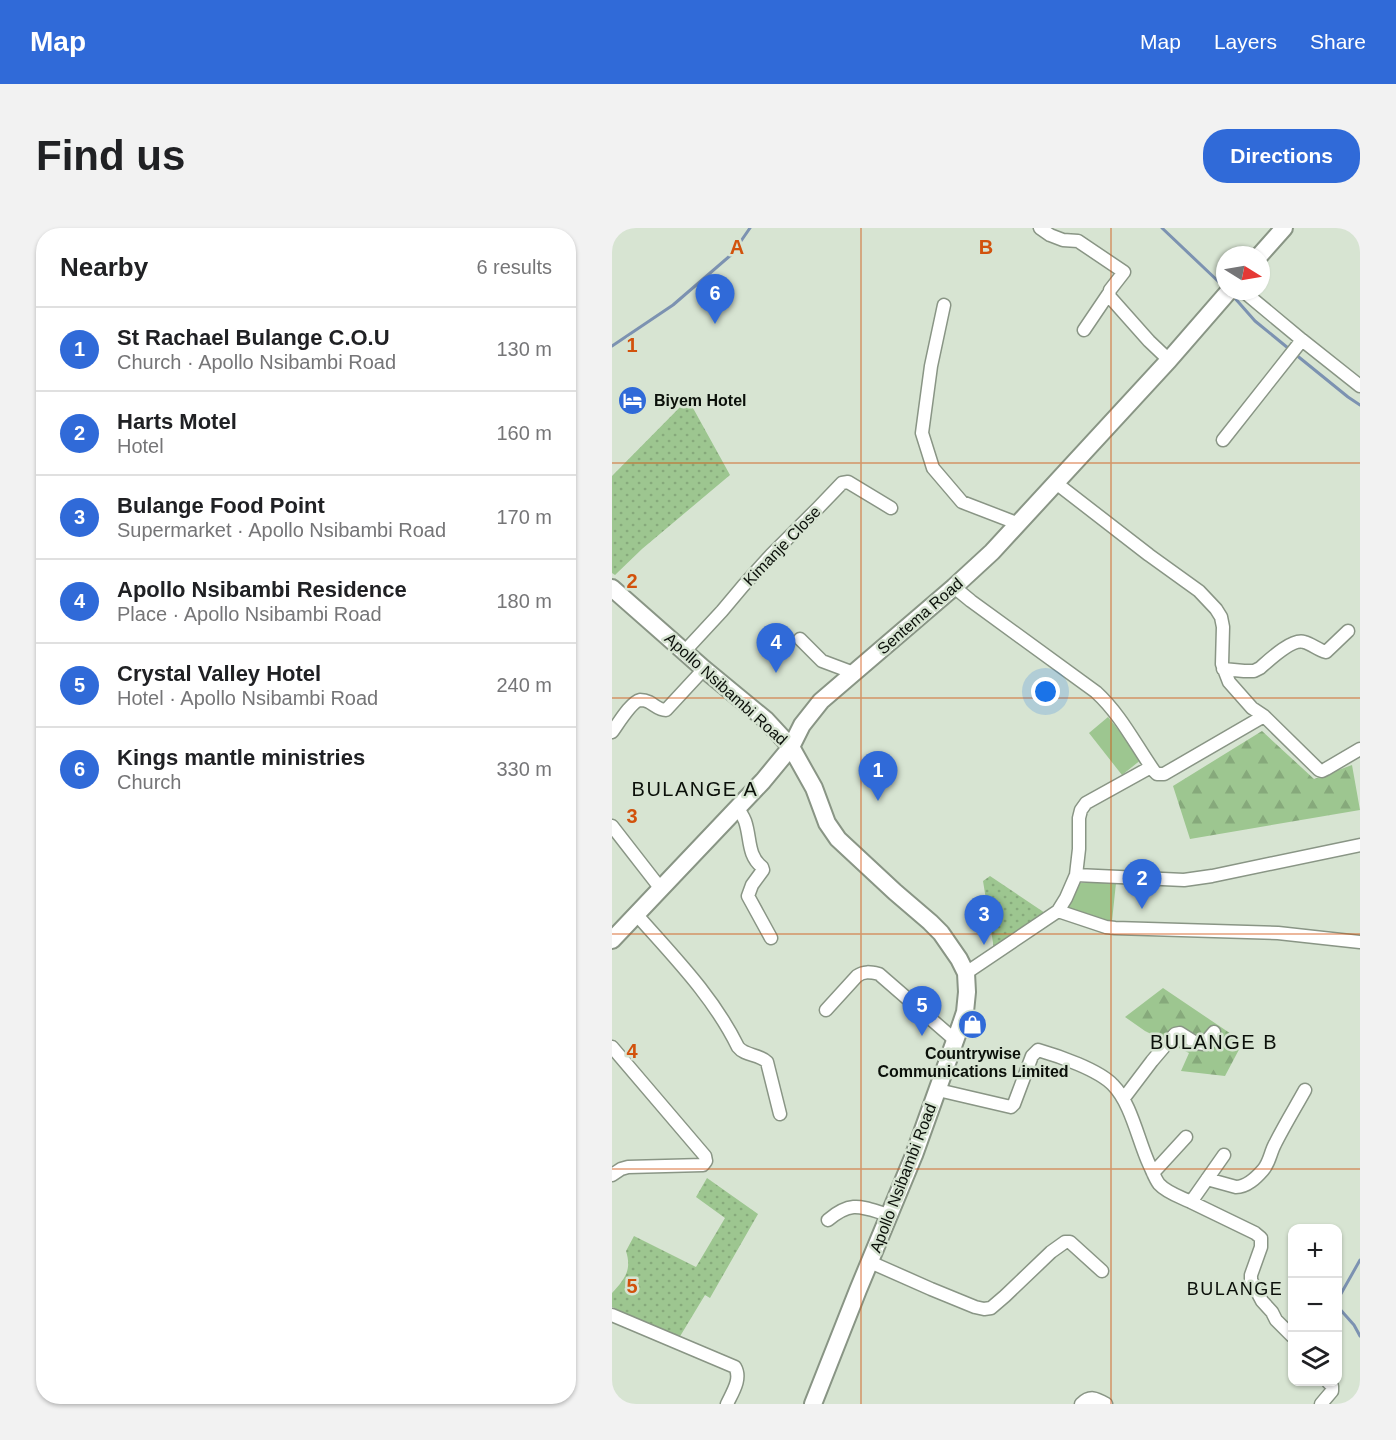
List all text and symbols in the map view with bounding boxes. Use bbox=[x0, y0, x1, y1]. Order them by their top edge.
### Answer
text: Map bbox=[30, 26, 86, 57]
text: Map bbox=[1140, 30, 1181, 53]
text: Layers bbox=[1214, 30, 1277, 53]
text: Share bbox=[1310, 30, 1366, 53]
button: Directions bbox=[1203, 129, 1360, 183]
text: Find us bbox=[36, 132, 185, 179]
text: A bbox=[730, 236, 744, 258]
text: B bbox=[979, 236, 993, 258]
north arrow bbox=[1216, 246, 1270, 300]
text: Nearby bbox=[60, 252, 148, 282]
text: 6 results bbox=[476, 256, 552, 278]
pin: 6 bbox=[696, 274, 734, 324]
text: St Rachael Bulange C.O.U bbox=[117, 325, 390, 350]
text: 1 bbox=[626, 334, 638, 356]
text: 1 bbox=[74, 338, 85, 360]
text: 130 m bbox=[496, 338, 552, 360]
text: Church · Apollo Nsibambi Road bbox=[117, 351, 396, 373]
hotel icon: Biyem Hotel bbox=[617, 384, 649, 416]
place label: Biyem Hotel bbox=[654, 392, 746, 409]
text: Harts Motel bbox=[117, 409, 237, 434]
text: 2 bbox=[74, 422, 85, 444]
text: 160 m bbox=[496, 422, 552, 444]
text: Hotel bbox=[117, 435, 164, 457]
text: Bulange Food Point bbox=[117, 493, 325, 518]
street label: Kimanje Close bbox=[740, 503, 824, 589]
text: 3 bbox=[74, 506, 85, 528]
text: 170 m bbox=[496, 506, 552, 528]
text: Supermarket · Apollo Nsibambi Road bbox=[117, 519, 446, 541]
text: 2 bbox=[626, 570, 638, 592]
street label: Sentema Road bbox=[874, 575, 966, 657]
text: Apollo Nsibambi Residence bbox=[117, 577, 407, 602]
text: 4 bbox=[74, 590, 85, 612]
text: 180 m bbox=[496, 590, 552, 612]
text: Place · Apollo Nsibambi Road bbox=[117, 603, 382, 625]
pin: 4 bbox=[756, 624, 796, 673]
street label: Apollo Nsibambi Road bbox=[661, 630, 791, 748]
text: Crystal Valley Hotel bbox=[117, 661, 321, 686]
text: 5 bbox=[74, 674, 85, 696]
text: 240 m bbox=[496, 674, 552, 696]
your location bbox=[1031, 677, 1060, 706]
text: Hotel · Apollo Nsibambi Road bbox=[117, 687, 378, 709]
text: Kings mantle ministries bbox=[117, 745, 365, 770]
pin: 1 bbox=[858, 752, 898, 801]
text: 6 bbox=[74, 758, 85, 780]
text: 330 m bbox=[496, 758, 552, 780]
text: Church bbox=[117, 771, 181, 793]
district label: BULANGE A bbox=[632, 778, 758, 800]
text: 3 bbox=[626, 805, 638, 827]
pin: 2 bbox=[1122, 860, 1162, 909]
pin: 3 bbox=[964, 896, 1004, 945]
pin: 5 bbox=[902, 986, 942, 1036]
shop icon: Countrywise Communications Limited bbox=[957, 1009, 989, 1041]
district label: BULANGE B bbox=[1150, 1031, 1278, 1053]
text: 4 bbox=[626, 1040, 638, 1062]
place label: Countrywise Communications Limited bbox=[877, 1045, 1069, 1080]
street label: Apollo Nsibambi Road bbox=[867, 1101, 939, 1255]
map controls bbox=[1288, 1224, 1342, 1386]
button: + bbox=[1288, 1224, 1342, 1278]
text: 5 bbox=[626, 1275, 638, 1297]
button: − bbox=[1288, 1278, 1342, 1332]
district label: BULANGE bbox=[1187, 1279, 1283, 1299]
button: layers bbox=[1288, 1332, 1342, 1386]

